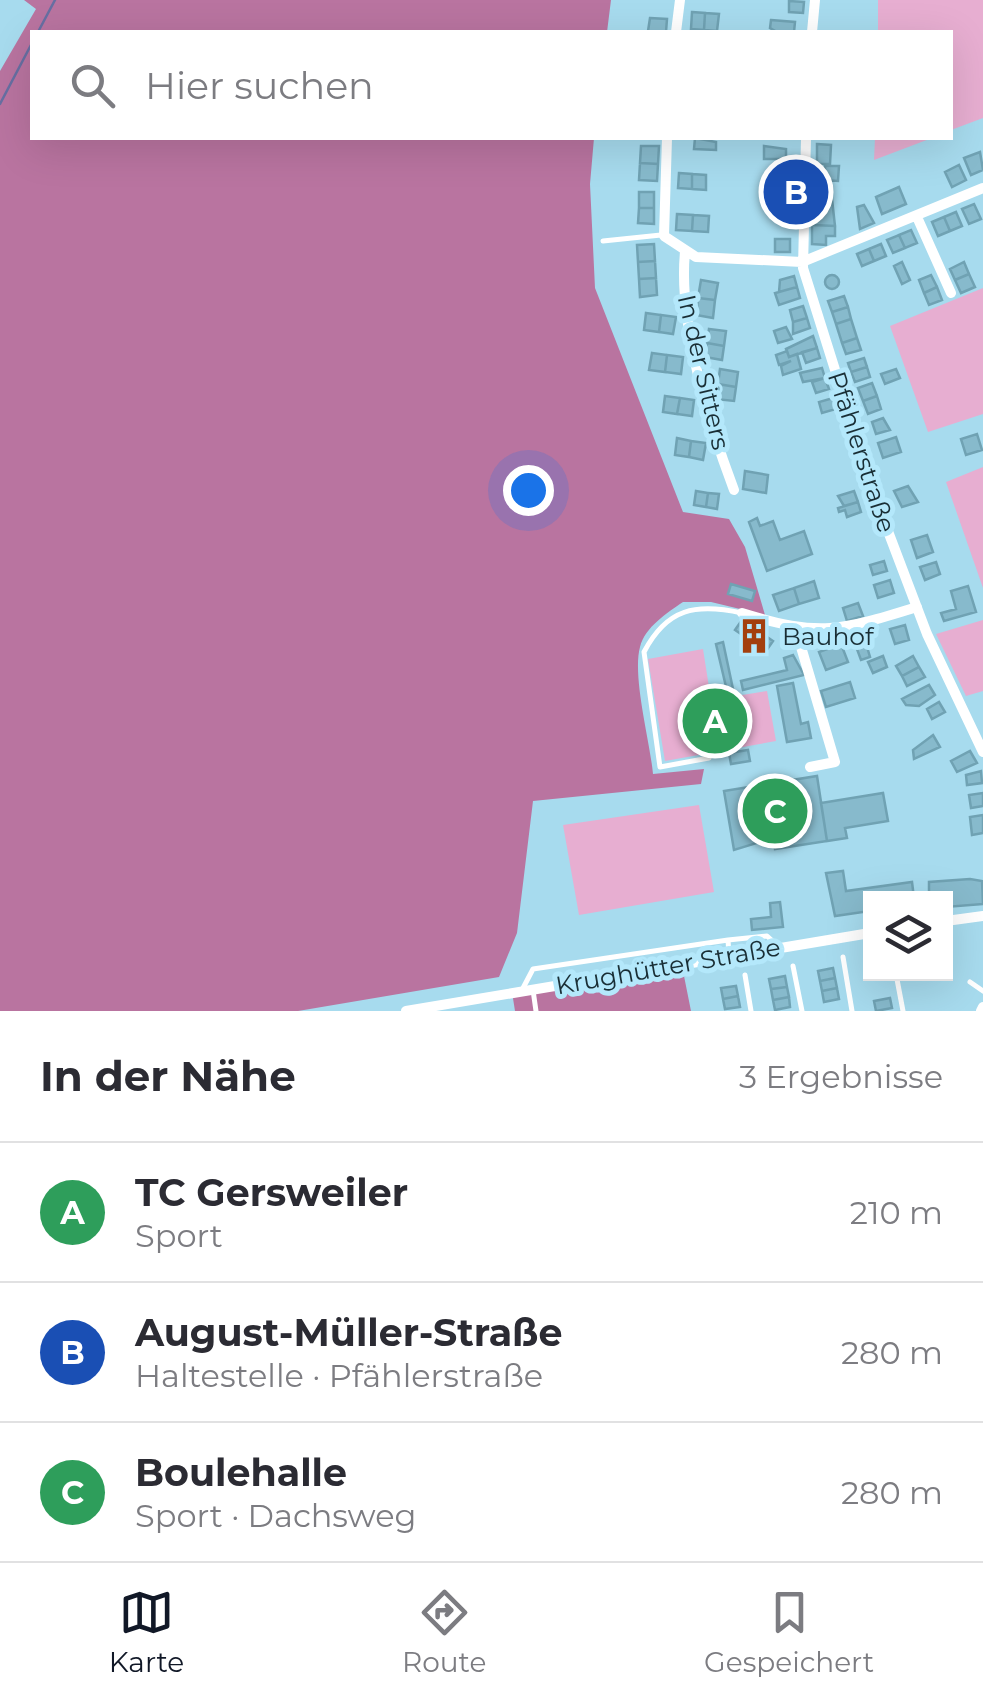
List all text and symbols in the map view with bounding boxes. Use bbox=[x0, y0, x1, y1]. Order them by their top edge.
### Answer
search box bbox=[30, 30, 953, 140]
icon: search bbox=[65, 58, 120, 113]
text: Hier suchen bbox=[145, 62, 374, 109]
pin: B bbox=[764, 154, 828, 230]
street label: In der Sitters bbox=[672, 292, 736, 452]
street label: Pfählerstraße bbox=[822, 368, 902, 536]
your location bbox=[503, 465, 554, 516]
building icon: Bauhof bbox=[735, 617, 773, 655]
place label: Bauhof bbox=[782, 621, 875, 651]
pin: A bbox=[682, 684, 748, 758]
pin: C bbox=[742, 774, 808, 848]
map controls bbox=[863, 891, 953, 981]
button: layers bbox=[863, 891, 953, 981]
street label: Krughütter Straße bbox=[553, 931, 783, 1001]
text: In der Nähe bbox=[40, 1050, 296, 1102]
text: 3 Ergebnisse bbox=[739, 1057, 943, 1096]
text: TC Gersweiler bbox=[135, 1169, 408, 1216]
text: A bbox=[60, 1193, 85, 1232]
text: 210 m bbox=[850, 1193, 943, 1232]
text: Sport bbox=[135, 1216, 223, 1255]
text: August-Müller-Straße bbox=[135, 1309, 562, 1356]
text: B bbox=[60, 1333, 85, 1372]
text: 280 m bbox=[841, 1333, 943, 1372]
text: Haltestelle · Pfählerstraße bbox=[135, 1356, 543, 1395]
text: Boulehalle bbox=[135, 1449, 347, 1496]
text: C bbox=[61, 1473, 84, 1512]
text: 280 m bbox=[841, 1473, 943, 1512]
text: Sport · Dachsweg bbox=[135, 1496, 416, 1535]
tab: Karte bbox=[109, 1585, 184, 1679]
tab: Route bbox=[402, 1585, 486, 1679]
tab: Gespeichert bbox=[704, 1585, 874, 1679]

